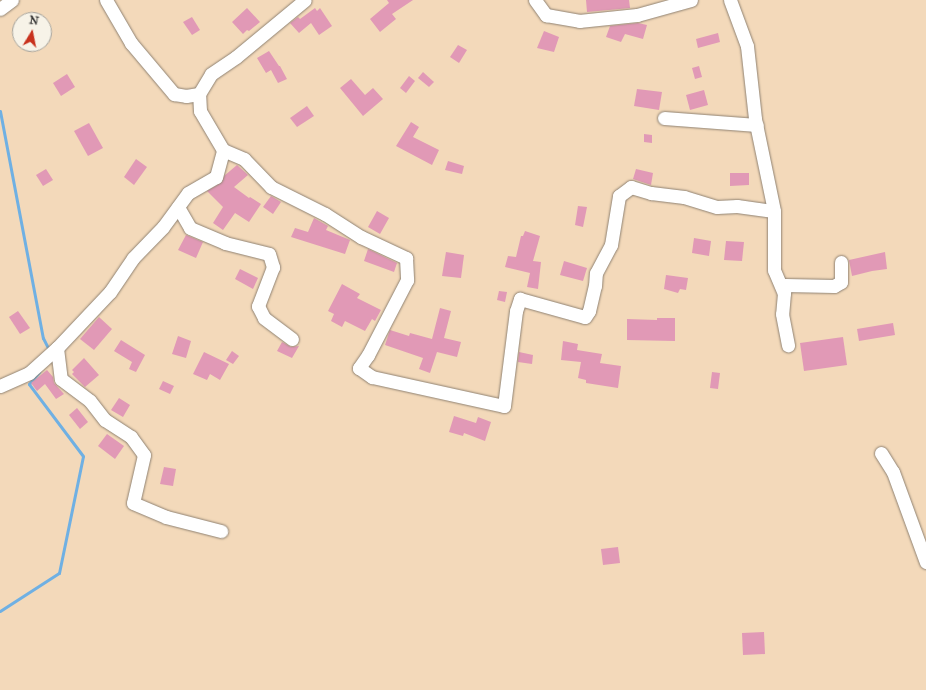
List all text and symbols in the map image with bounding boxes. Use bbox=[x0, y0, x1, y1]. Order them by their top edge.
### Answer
north arrow bbox=[12, 12, 52, 52]
text: N bbox=[28, 13, 40, 28]

